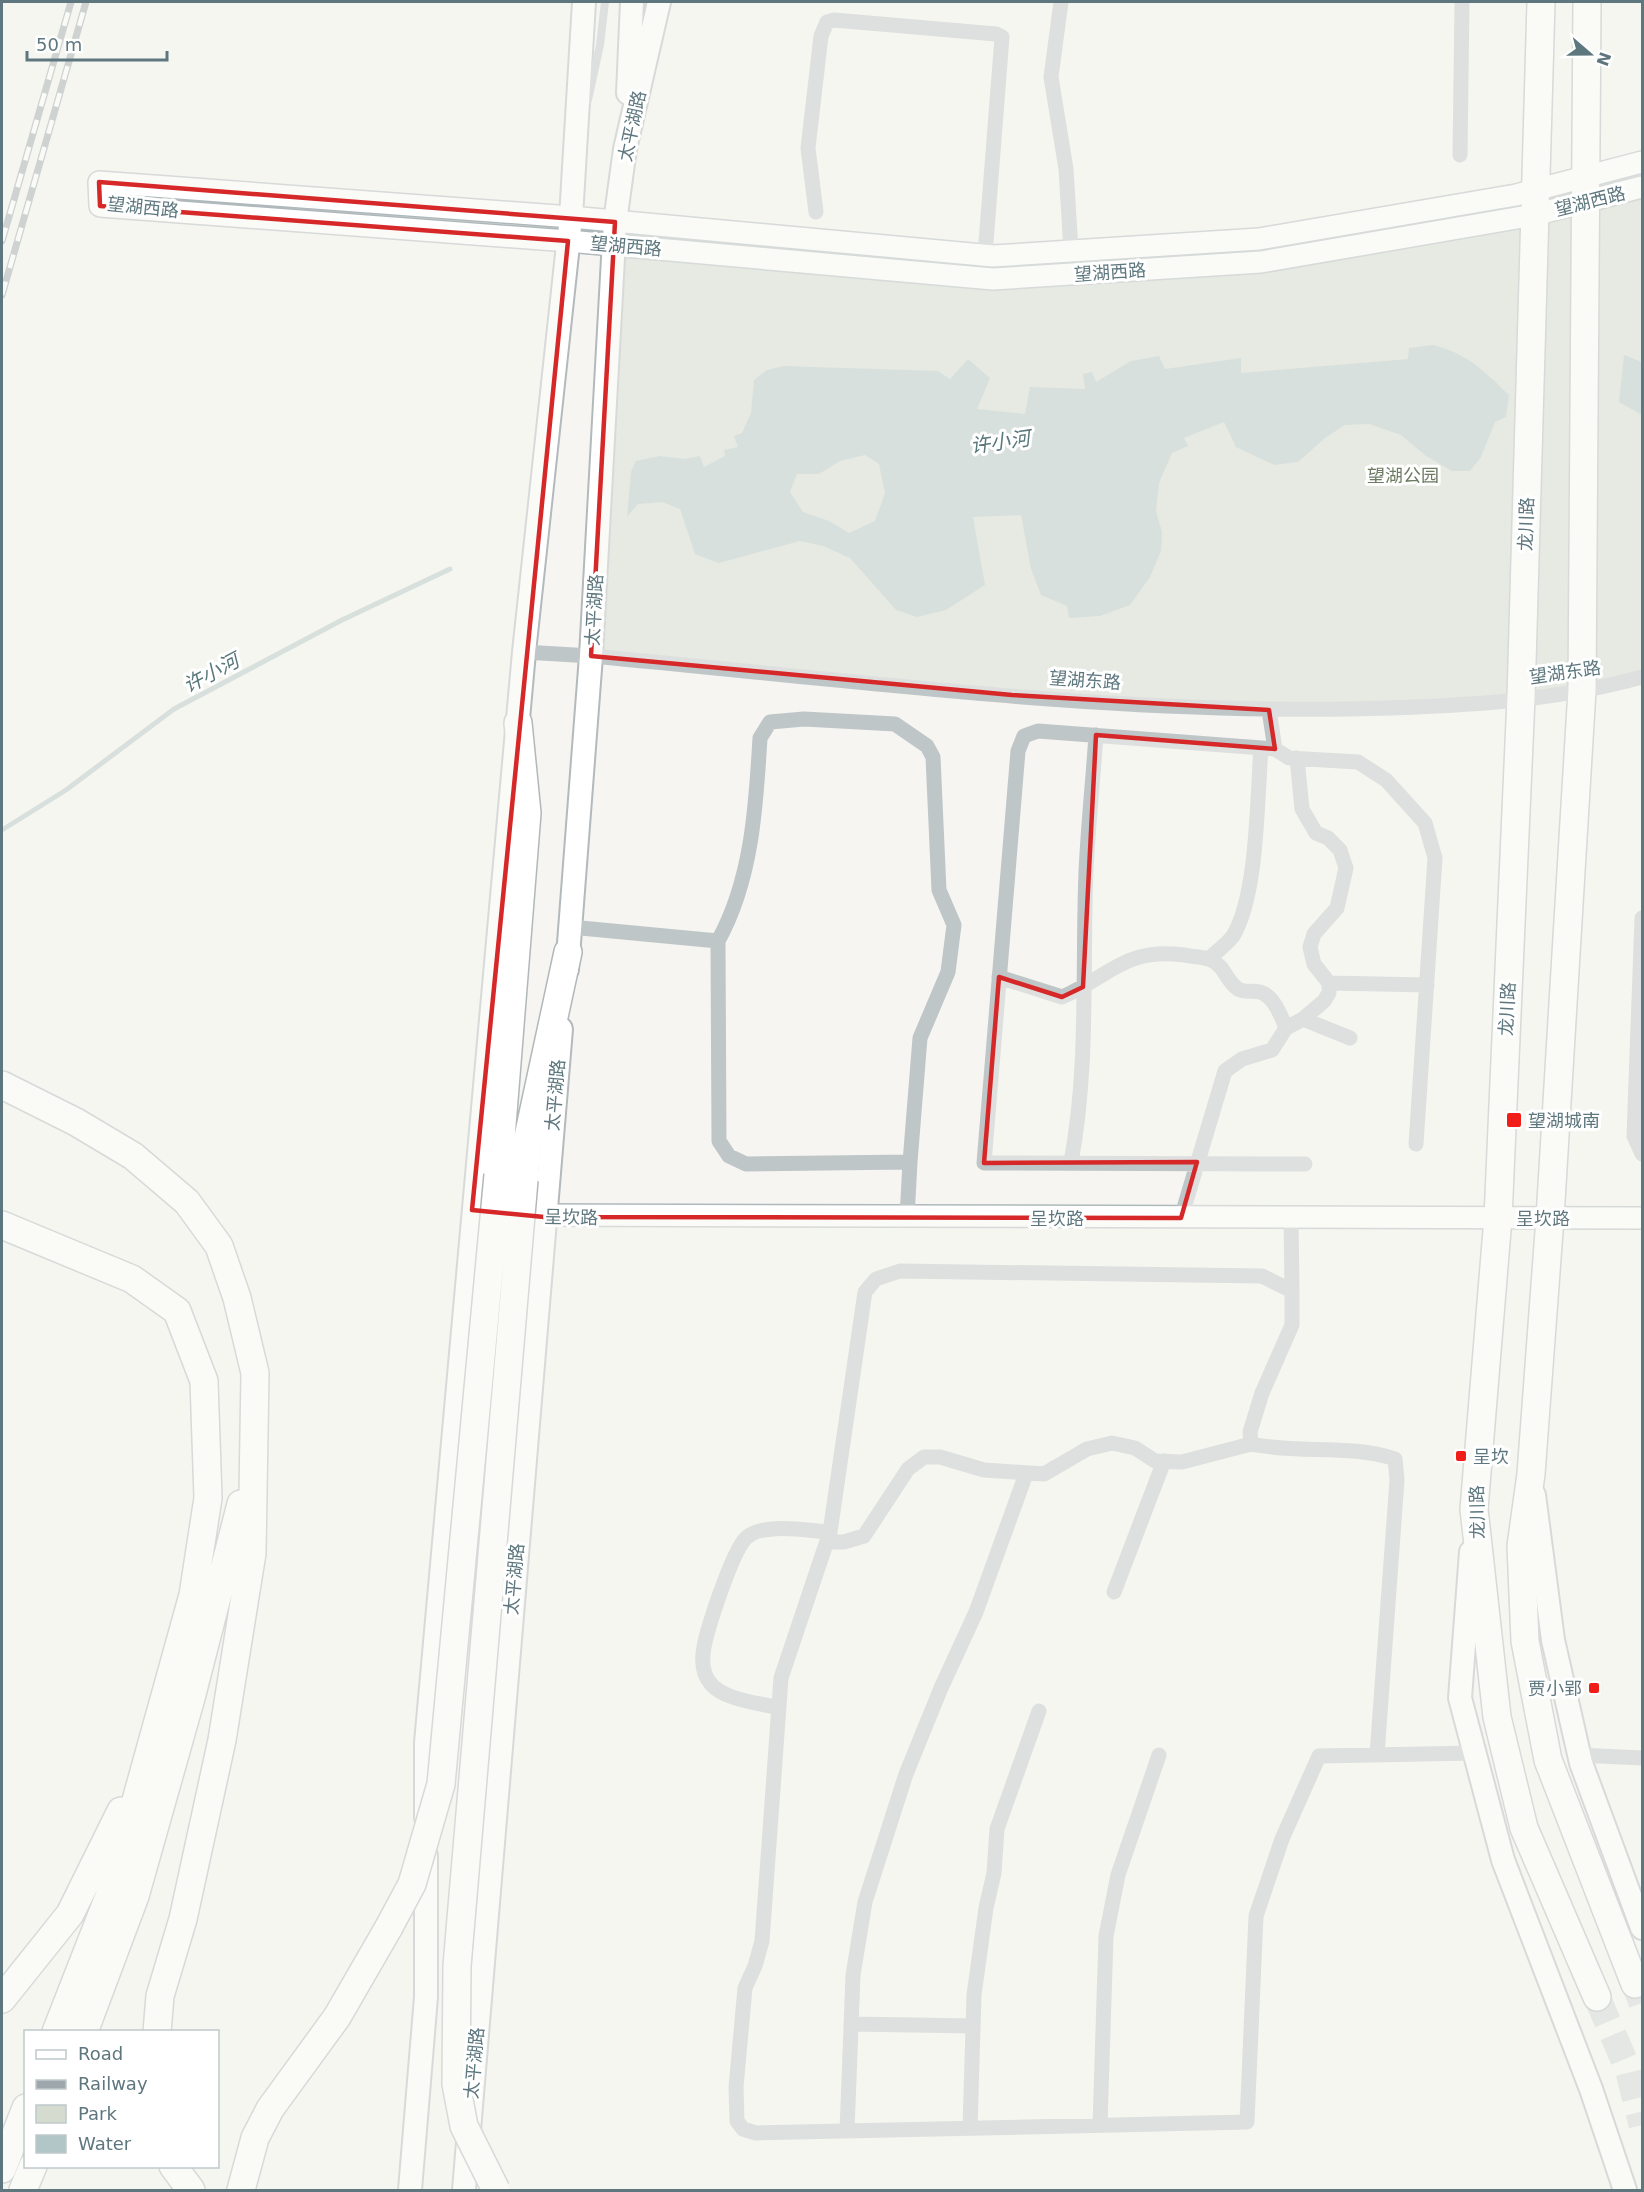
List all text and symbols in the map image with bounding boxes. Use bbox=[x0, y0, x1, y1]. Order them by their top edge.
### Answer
scale bar bbox=[27, 24, 166, 62]
north arrow bbox=[1560, 24, 1620, 84]
text: 50 m bbox=[36, 34, 82, 55]
text: N bbox=[1592, 49, 1615, 69]
street label: 太平湖路 bbox=[614, 89, 650, 163]
street label: 望湖西路 bbox=[1553, 182, 1627, 220]
street label: 望湖西路 bbox=[106, 193, 180, 221]
street label: 望湖西路 bbox=[589, 232, 663, 260]
street label: 望湖西路 bbox=[1073, 259, 1147, 285]
water label: 许小河 bbox=[969, 425, 1035, 458]
park label: 望湖公园 bbox=[1367, 465, 1439, 486]
street label: 龙川路 bbox=[1515, 497, 1537, 551]
street label: 太平湖路 bbox=[582, 573, 606, 647]
water label: 许小河 bbox=[179, 646, 247, 698]
street label: 望湖东路 bbox=[1528, 657, 1602, 687]
street label: 望湖东路 bbox=[1048, 667, 1122, 693]
street label: 龙川路 bbox=[1495, 981, 1519, 1037]
street label: 太平湖路 bbox=[541, 1058, 569, 1132]
place label: 望湖城南 bbox=[1528, 1110, 1600, 1131]
marker: 望湖城南 bbox=[1505, 1111, 1523, 1129]
street label: 呈坎路 bbox=[544, 1206, 598, 1228]
street label: 呈坎路 bbox=[1030, 1208, 1084, 1229]
street label: 呈坎路 bbox=[1516, 1208, 1570, 1229]
place label: 呈坎 bbox=[1473, 1446, 1509, 1467]
marker: 呈坎 bbox=[1454, 1449, 1468, 1463]
street label: 龙川路 bbox=[1466, 1485, 1488, 1539]
street label: 太平湖路 bbox=[500, 1542, 528, 1616]
place label: 贾小郢 bbox=[1528, 1678, 1582, 1699]
marker: 贾小郢 bbox=[1587, 1681, 1601, 1695]
street label: 太平湖路 bbox=[460, 2026, 488, 2100]
legend bbox=[24, 2030, 219, 2168]
text: Road bbox=[78, 2043, 123, 2064]
text: Railway bbox=[78, 2073, 148, 2094]
text: Park bbox=[78, 2103, 117, 2124]
text: Water bbox=[78, 2133, 132, 2154]

